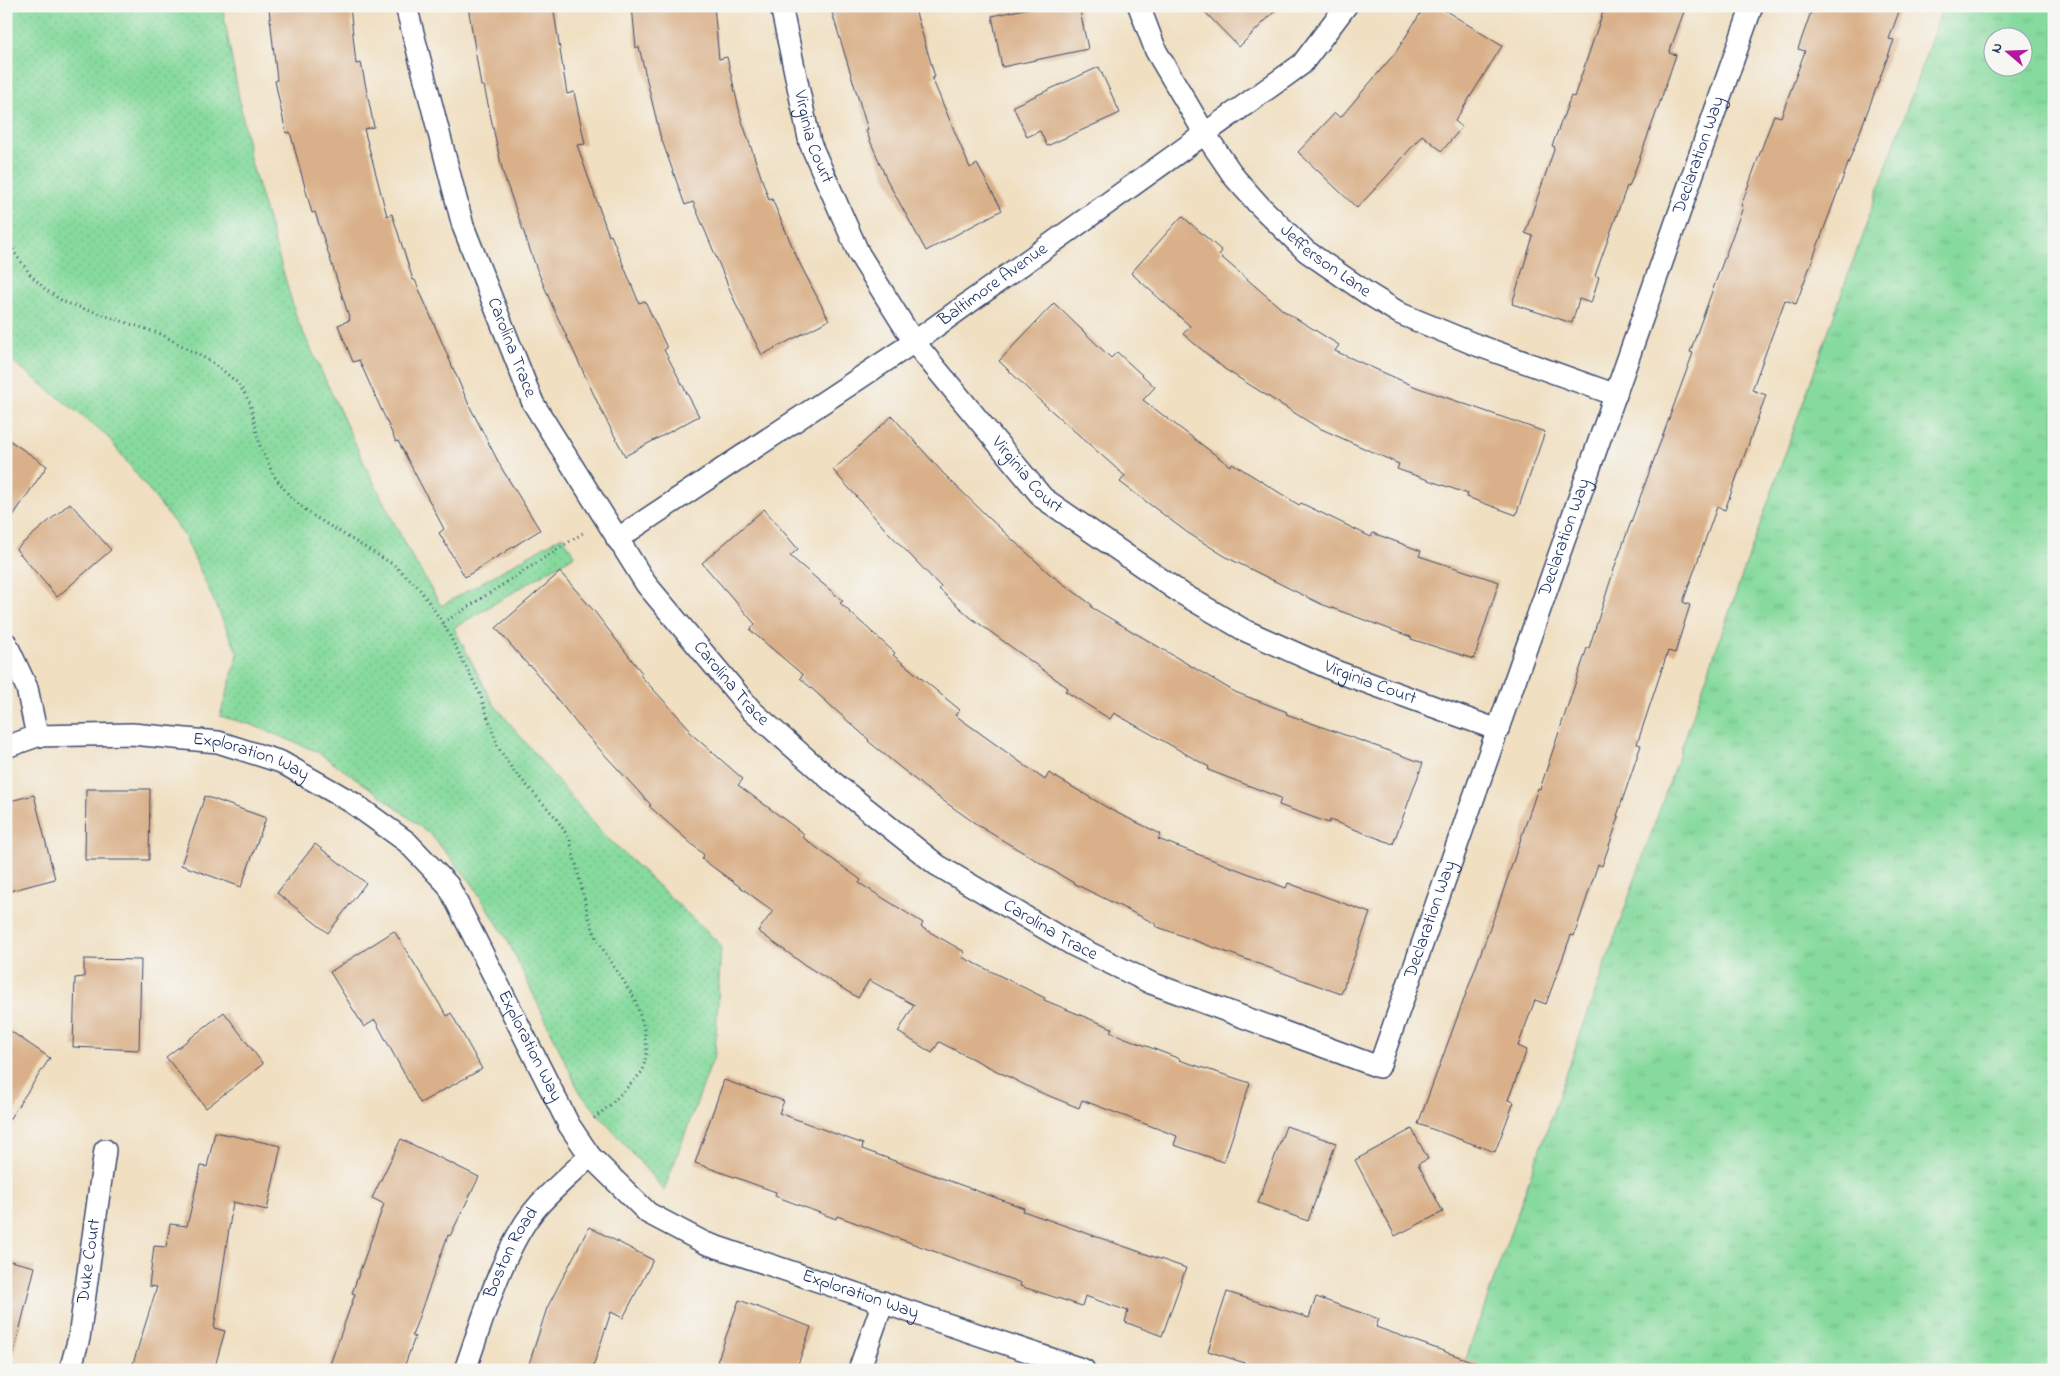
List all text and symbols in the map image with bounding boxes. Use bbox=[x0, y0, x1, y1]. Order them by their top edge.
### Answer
north arrow bbox=[1982, 28, 2032, 78]
text: N bbox=[1986, 40, 2009, 56]
street label: Virginia Court bbox=[786, 87, 839, 188]
street label: Declaration Way bbox=[1666, 93, 1732, 219]
street label: Jefferson Lane bbox=[1273, 219, 1377, 305]
street label: Baltimore Avenue bbox=[932, 236, 1054, 334]
street label: Carolina Trace bbox=[480, 294, 543, 402]
street label: Virginia Court bbox=[984, 430, 1068, 521]
street label: Declaration Way bbox=[1532, 475, 1598, 601]
street label: Carolina Trace bbox=[686, 636, 775, 733]
street label: Virginia Court bbox=[1318, 654, 1420, 712]
street label: Exploration Way bbox=[192, 727, 314, 788]
street label: Declaration Way bbox=[1398, 857, 1464, 983]
street label: Carolina Trace bbox=[998, 893, 1103, 968]
street label: Exploration Way bbox=[490, 986, 568, 1107]
street label: Boston Road bbox=[477, 1202, 545, 1303]
street label: Duke Court bbox=[71, 1217, 108, 1306]
street label: Exploration Way bbox=[798, 1263, 922, 1327]

